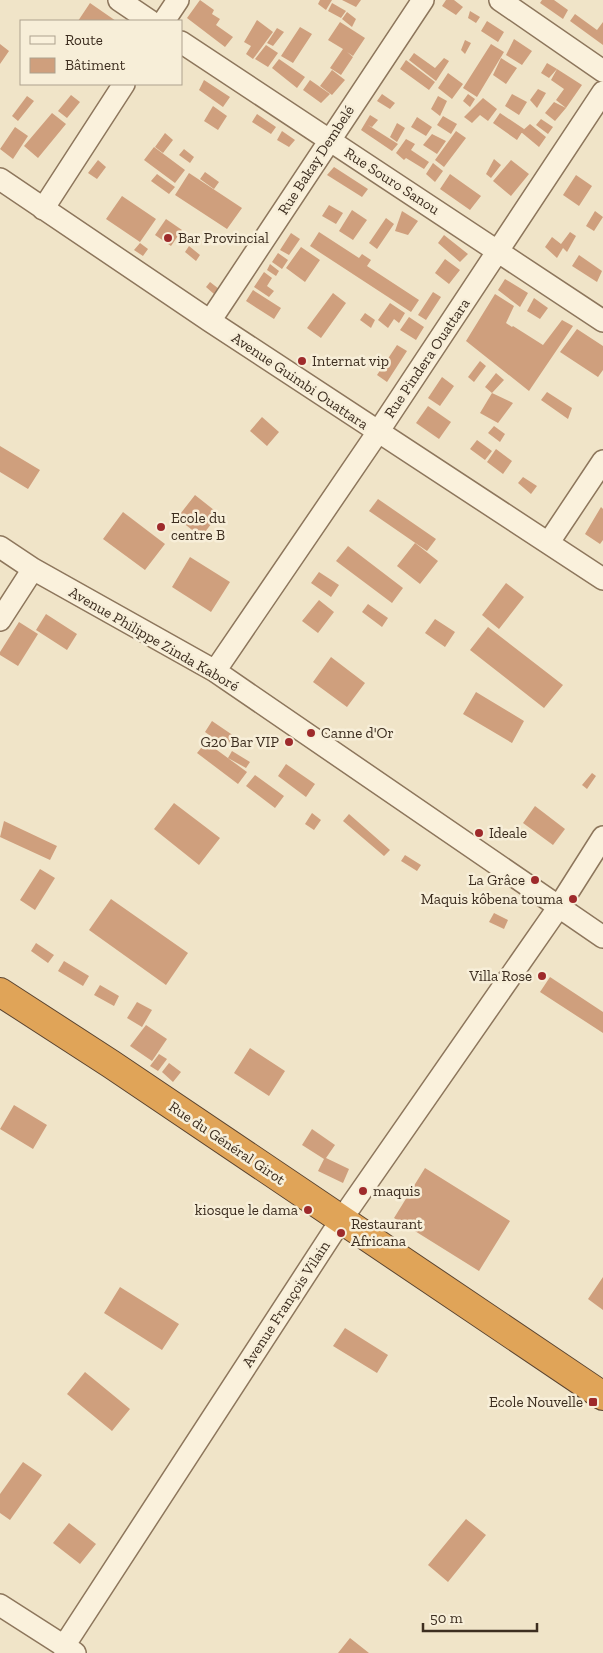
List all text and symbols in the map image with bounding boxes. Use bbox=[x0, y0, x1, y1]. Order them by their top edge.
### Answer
legend bbox=[20, 20, 182, 85]
text: Route bbox=[65, 31, 103, 49]
text: Bâtiment bbox=[65, 56, 126, 74]
street label: Rue Bakay Dembelé bbox=[274, 102, 358, 218]
street label: Rue Souro Sanou bbox=[341, 144, 443, 219]
place label: Bar Provincial bbox=[178, 229, 269, 247]
marker: Bar Provincial bbox=[162, 232, 174, 244]
street label: Rue Pindera Ouattara bbox=[380, 295, 474, 421]
street label: Avenue Guimbi Ouattara bbox=[228, 329, 372, 433]
place label: Internat vip bbox=[312, 352, 389, 370]
marker: Internat vip bbox=[296, 355, 308, 367]
place label: Ecole du centre B bbox=[171, 509, 226, 544]
marker: Ecole du centre B bbox=[155, 521, 167, 533]
street label: Avenue Philippe Zinda Kaboré bbox=[66, 583, 242, 695]
place label: Canne d'Or bbox=[321, 724, 394, 742]
marker: Canne d'Or bbox=[305, 727, 317, 739]
place label: G20 Bar VIP bbox=[200, 733, 279, 751]
marker: G20 Bar VIP bbox=[283, 736, 295, 748]
place label: Ideale bbox=[489, 824, 527, 842]
marker: Ideale bbox=[473, 827, 485, 839]
place label: La Grâce bbox=[468, 871, 525, 889]
marker: La Grâce bbox=[529, 874, 541, 886]
place label: Maquis kôbena touma bbox=[421, 890, 563, 908]
marker: Maquis kôbena touma bbox=[567, 893, 579, 905]
place label: Villa Rose bbox=[468, 967, 532, 985]
marker: Villa Rose bbox=[536, 970, 548, 982]
street label: Rue du Général Girot bbox=[165, 1097, 289, 1189]
place label: maquis bbox=[373, 1182, 420, 1200]
marker: maquis bbox=[357, 1185, 369, 1197]
place label: kiosque le dama bbox=[195, 1201, 298, 1219]
marker: kiosque le dama bbox=[302, 1204, 314, 1216]
place label: Restaurant Africana bbox=[351, 1215, 423, 1250]
marker: Restaurant Africana bbox=[335, 1227, 347, 1239]
street label: Avenue François Vilain bbox=[238, 1237, 334, 1371]
place label: Ecole Nouvelle bbox=[489, 1393, 583, 1411]
marker: Ecole Nouvelle bbox=[587, 1396, 599, 1408]
scale bar bbox=[423, 1600, 537, 1632]
text: 50 m bbox=[430, 1609, 463, 1627]

